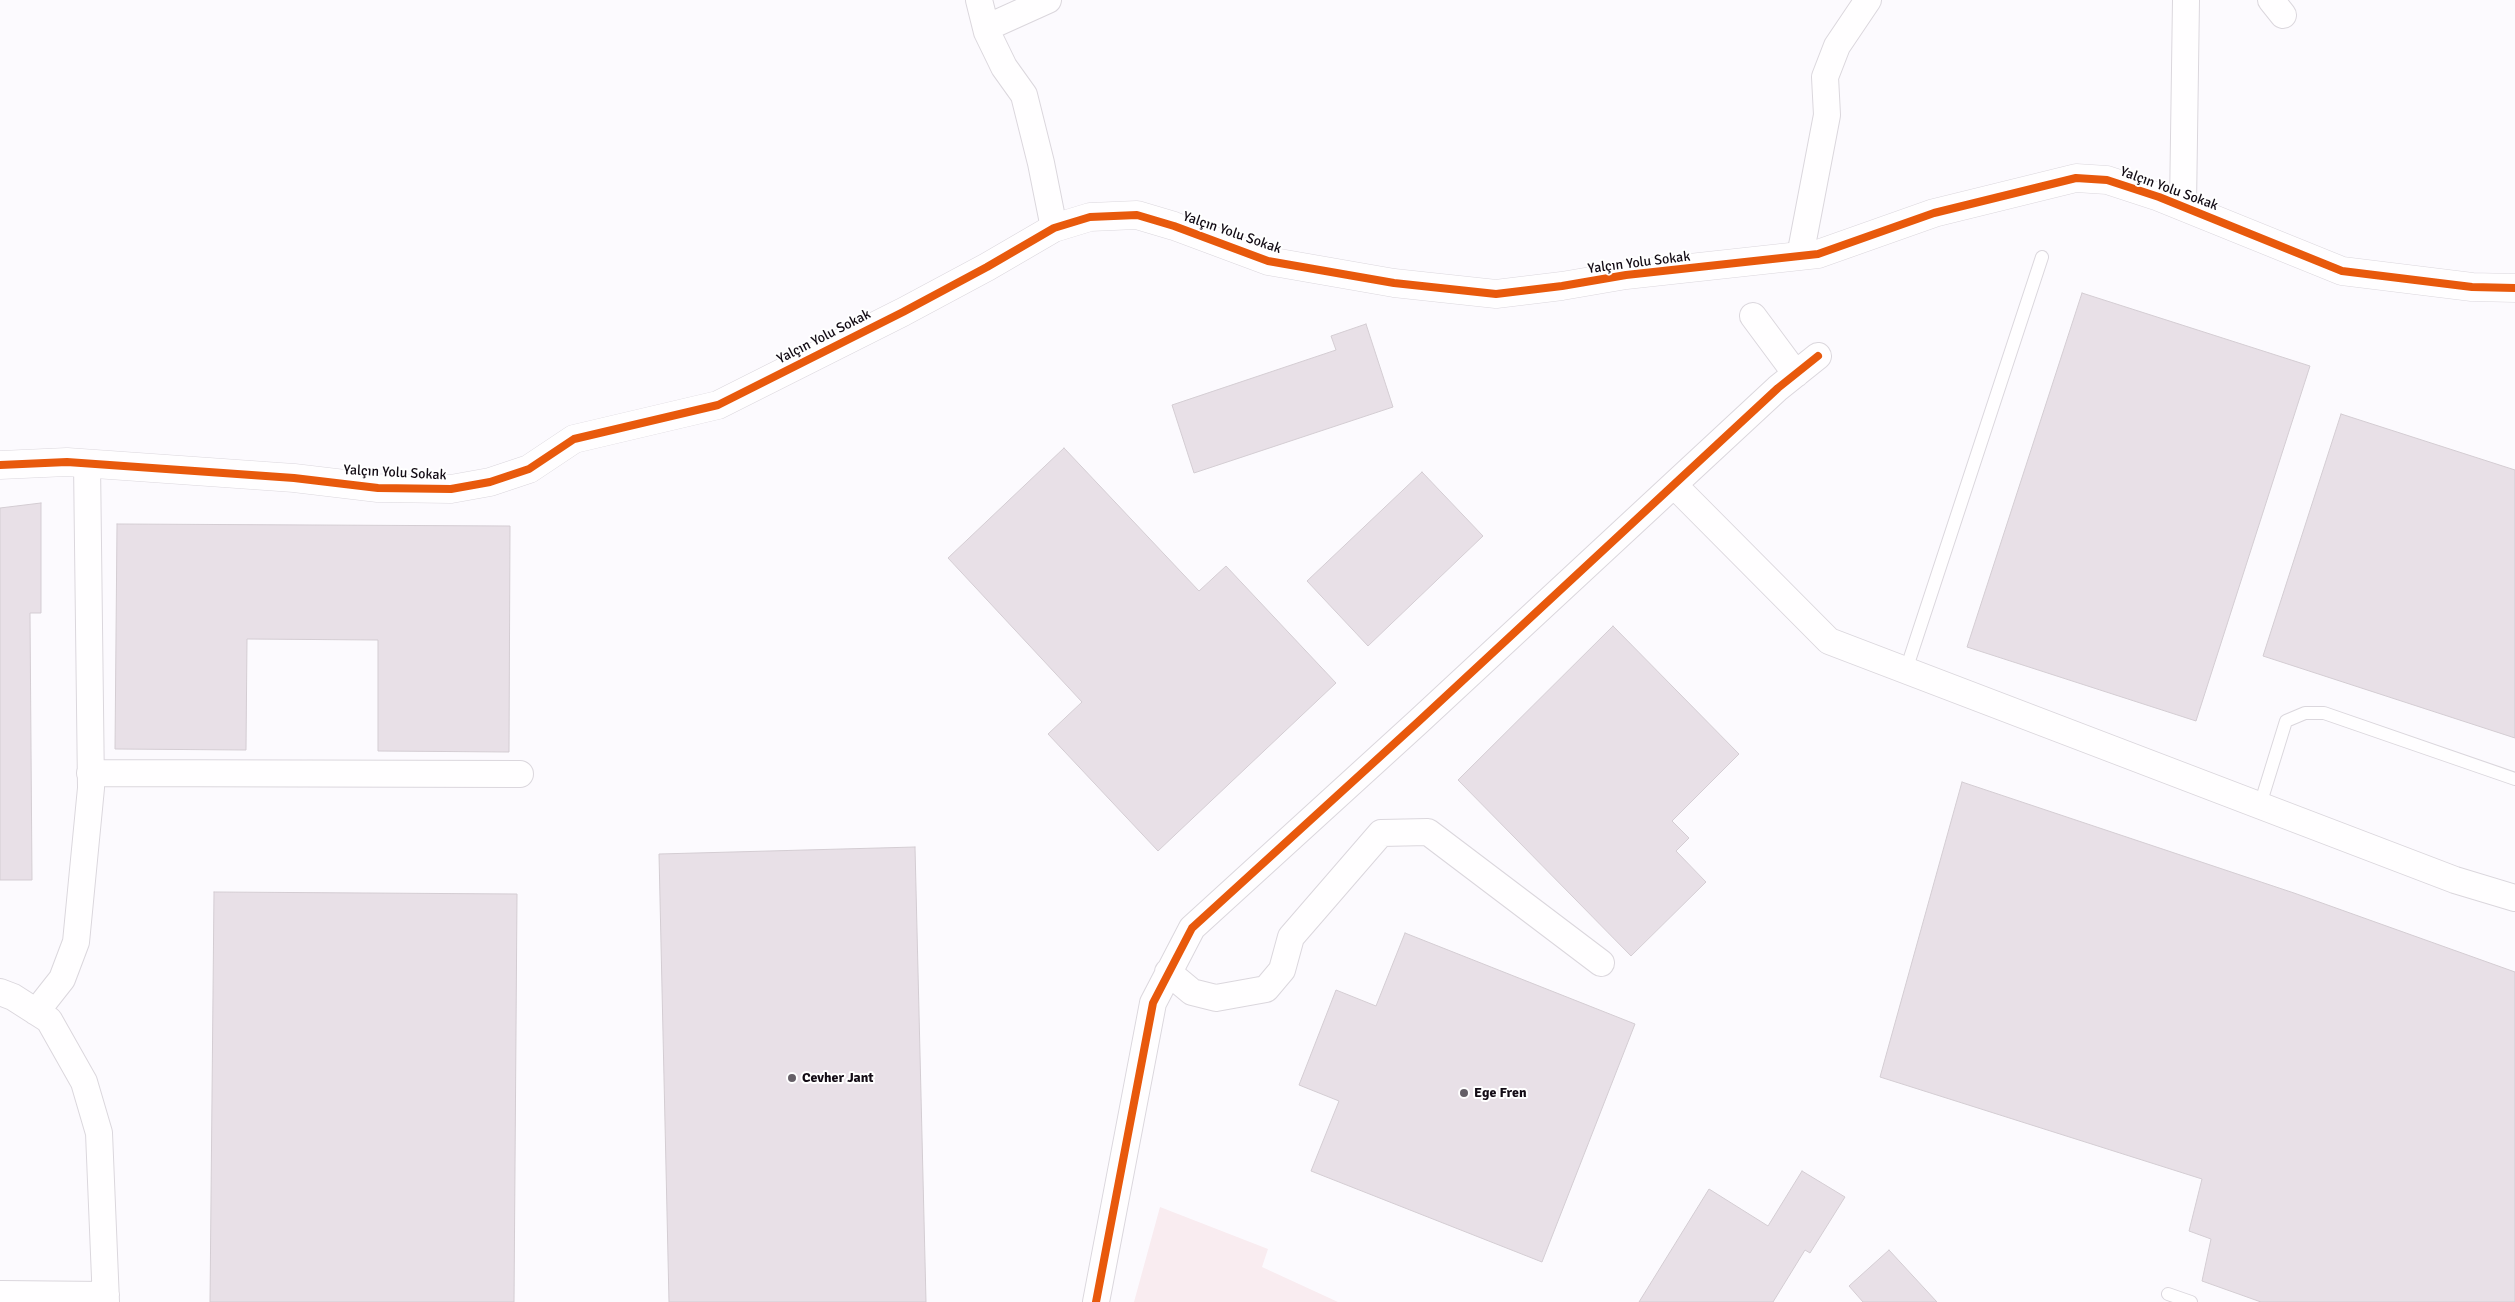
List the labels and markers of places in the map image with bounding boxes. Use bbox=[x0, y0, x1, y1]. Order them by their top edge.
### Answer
place label: Cevher Jant bbox=[802, 1070, 874, 1086]
marker: Cevher Jant bbox=[786, 1072, 798, 1084]
place label: Ege Fren bbox=[1474, 1085, 1527, 1101]
marker: Ege Fren bbox=[1458, 1087, 1470, 1099]

